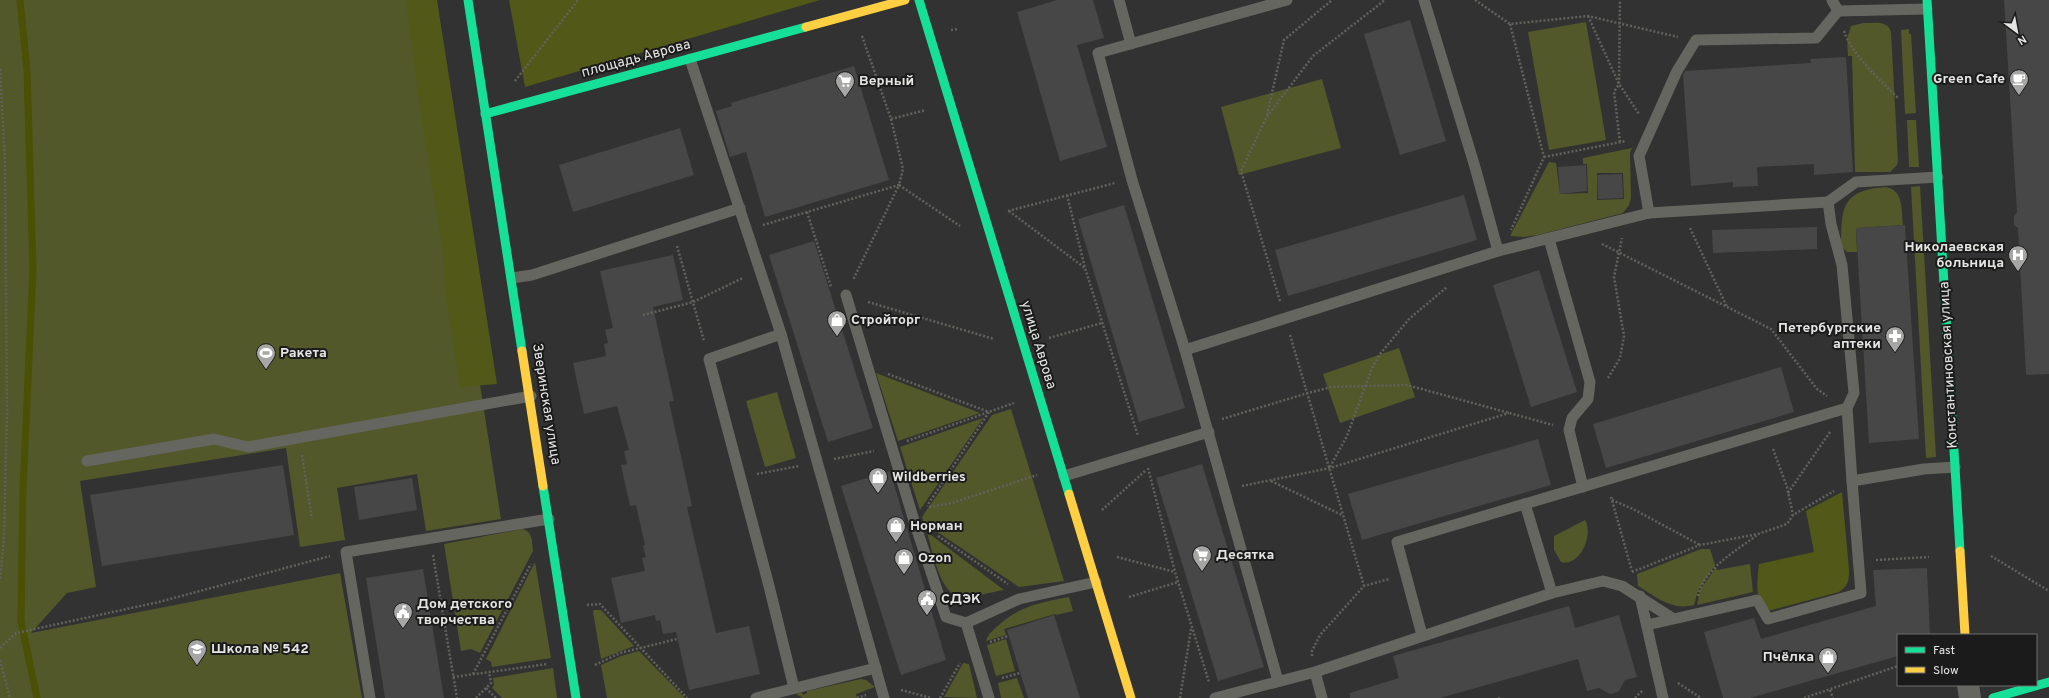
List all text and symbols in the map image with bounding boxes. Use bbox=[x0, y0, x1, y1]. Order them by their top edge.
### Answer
north arrow bbox=[1997, 12, 2037, 52]
text: N bbox=[2015, 32, 2029, 48]
street label: площадь Аврова bbox=[580, 36, 692, 82]
cafe icon: Green Cafe bbox=[2008, 68, 2030, 96]
supermarket icon: Верный bbox=[834, 70, 856, 98]
place label: Green Cafe bbox=[1933, 71, 2005, 88]
place label: Верный bbox=[859, 73, 914, 90]
place label: Николаевская больница bbox=[1905, 239, 2004, 272]
hospital icon: Николаевская больница bbox=[2007, 244, 2029, 272]
street label: Константиновская улица bbox=[1936, 281, 1962, 449]
street label: улица Аврова bbox=[1016, 299, 1060, 391]
shop icon: Стройторг bbox=[826, 309, 848, 337]
place label: Стройторг bbox=[851, 312, 921, 329]
place label: Петербургские аптеки bbox=[1778, 320, 1881, 353]
pharmacy icon: Петербургские аптеки bbox=[1884, 325, 1906, 353]
sports icon: Ракета bbox=[255, 342, 277, 370]
street label: Зверинская улица bbox=[528, 342, 564, 466]
place label: Ракета bbox=[280, 345, 327, 362]
shop icon: Wildberries bbox=[867, 466, 889, 494]
place label: Wildberries bbox=[892, 469, 966, 486]
shop icon: Норман bbox=[885, 515, 907, 543]
place label: Норман bbox=[910, 518, 963, 535]
supermarket icon: Десятка bbox=[1191, 544, 1213, 572]
shop icon: Ozon bbox=[893, 547, 915, 575]
place label: Десятка bbox=[1216, 547, 1274, 564]
place label: Ozon bbox=[918, 550, 951, 567]
public building icon: СДЭК bbox=[916, 588, 938, 616]
place label: СДЭК bbox=[941, 591, 981, 608]
place label: Дом детского творчества bbox=[417, 596, 512, 629]
public building icon: Дом детского творчества bbox=[392, 601, 414, 629]
legend bbox=[1897, 634, 2037, 686]
school or university icon: Школа № 542 bbox=[186, 638, 208, 666]
place label: Школа № 542 bbox=[211, 641, 309, 658]
text: Fast bbox=[1933, 643, 1955, 659]
shop icon: Пчёлка bbox=[1817, 646, 1839, 674]
place label: Пчёлка bbox=[1763, 649, 1814, 666]
text: Slow bbox=[1933, 663, 1959, 679]

